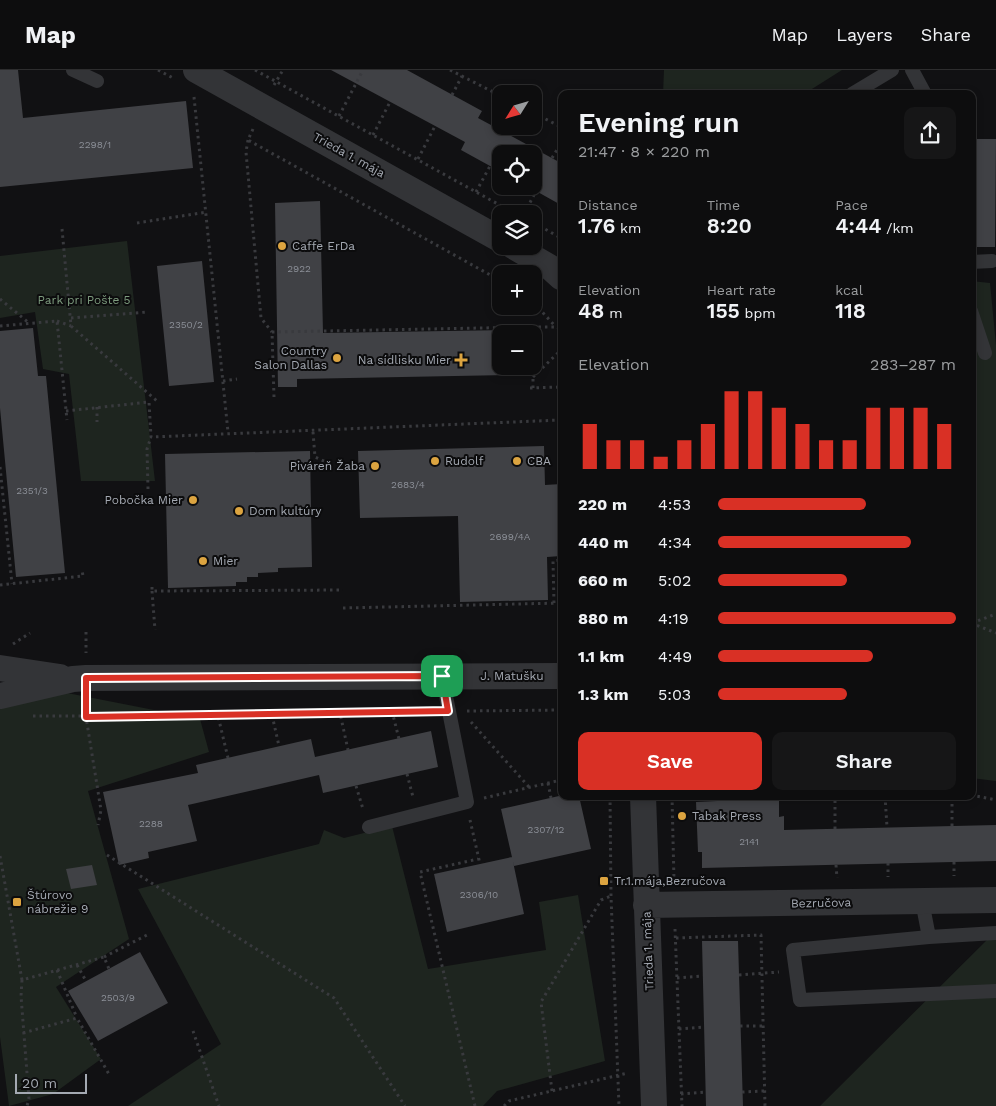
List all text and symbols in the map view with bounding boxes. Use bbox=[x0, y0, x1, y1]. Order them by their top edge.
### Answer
text: Map bbox=[25, 21, 76, 49]
text: Map bbox=[771, 24, 808, 45]
text: Layers bbox=[836, 24, 893, 45]
text: Share bbox=[921, 24, 971, 45]
north arrow bbox=[492, 85, 542, 135]
map controls bbox=[492, 85, 542, 375]
text: Evening run bbox=[578, 106, 739, 139]
button: share bbox=[904, 107, 956, 159]
street label: Trieda 1. mája bbox=[311, 130, 387, 180]
house number: 2298/1 bbox=[79, 139, 111, 150]
text: 21:47 · 8 × 220 m bbox=[578, 142, 710, 161]
button: locate bbox=[492, 145, 542, 195]
text: Distance bbox=[578, 197, 638, 213]
text: Time bbox=[707, 197, 740, 213]
text: Pace bbox=[835, 197, 868, 213]
button: layers bbox=[492, 205, 542, 255]
text: 1.76 bbox=[578, 213, 615, 238]
text: 8:20 bbox=[707, 213, 752, 238]
text: 4:44 bbox=[835, 213, 882, 238]
text: km bbox=[615, 220, 641, 236]
text: /km bbox=[882, 220, 914, 236]
place label: Caffe ErDa bbox=[292, 239, 355, 253]
marker: Caffe ErDa bbox=[276, 240, 288, 252]
house number: 2922 bbox=[287, 263, 311, 274]
button: + bbox=[492, 265, 542, 315]
text: Elevation bbox=[578, 282, 641, 298]
text: Heart rate bbox=[707, 282, 776, 298]
text: kcal bbox=[835, 282, 863, 298]
park label: Park pri Pošte 5 bbox=[37, 293, 131, 307]
text: 48 bbox=[578, 298, 604, 323]
text: 155 bbox=[707, 298, 740, 323]
text: 118 bbox=[835, 298, 866, 323]
text: m bbox=[604, 305, 623, 321]
text: bpm bbox=[740, 305, 776, 321]
house number: 2350/2 bbox=[169, 319, 203, 330]
button: − bbox=[492, 325, 542, 375]
place label: Country Salon Dallas bbox=[254, 344, 328, 372]
marker: Country Salon Dallas bbox=[331, 352, 343, 364]
place label: Na sídlisku Mier bbox=[358, 353, 451, 367]
marker: Na sídlisku Mier bbox=[455, 354, 467, 366]
text: Elevation bbox=[578, 355, 649, 374]
text: 283–287 m bbox=[870, 355, 956, 374]
place label: Rudolf bbox=[445, 454, 484, 468]
place label: CBA bbox=[527, 454, 551, 468]
marker: Rudolf bbox=[429, 455, 441, 467]
marker: CBA bbox=[511, 455, 523, 467]
place label: Piváreň Žaba bbox=[290, 459, 365, 473]
marker: Piváreň Žaba bbox=[369, 460, 381, 472]
house number: 2683/4 bbox=[391, 479, 425, 490]
house number: 2351/3 bbox=[16, 485, 48, 496]
place label: Pobočka Mier bbox=[105, 493, 183, 507]
marker: Pobočka Mier bbox=[187, 494, 199, 506]
text: 220 m bbox=[578, 495, 627, 514]
text: 4:53 bbox=[658, 495, 691, 514]
place label: Dom kultúry bbox=[249, 504, 322, 518]
marker: Dom kultúry bbox=[233, 505, 245, 517]
house number: 2699/4A bbox=[490, 531, 531, 542]
text: 440 m bbox=[578, 533, 629, 552]
text: 4:34 bbox=[658, 533, 692, 552]
place label: Mier bbox=[213, 554, 238, 568]
marker: Mier bbox=[197, 555, 209, 567]
text: 660 m bbox=[578, 571, 628, 590]
text: 5:02 bbox=[658, 571, 691, 590]
text: 880 m bbox=[578, 609, 628, 628]
text: 4:19 bbox=[658, 609, 689, 628]
text: 1.1 km bbox=[578, 647, 624, 666]
text: 4:49 bbox=[658, 647, 692, 666]
pin bbox=[421, 655, 463, 697]
icon: arrive bbox=[428, 662, 456, 690]
street label: J. Matušku bbox=[480, 669, 544, 683]
text: 1.3 km bbox=[578, 685, 629, 704]
text: 5:03 bbox=[658, 685, 691, 704]
button: Save bbox=[578, 732, 762, 790]
button: Share bbox=[772, 732, 956, 790]
place label: Tabak Press bbox=[692, 809, 761, 823]
marker: Tabak Press bbox=[676, 810, 688, 822]
house number: 2288 bbox=[139, 818, 163, 829]
house number: 2307/12 bbox=[528, 824, 565, 835]
house number: 2141 bbox=[739, 836, 759, 847]
place label: Tr.1.mája,Bezručova bbox=[614, 874, 726, 888]
marker: Tr.1.mája,Bezručova bbox=[598, 875, 610, 887]
place label: Štúrovo nábrežie 9 bbox=[27, 888, 88, 916]
house number: 2306/10 bbox=[460, 889, 498, 900]
street label: Bezručova bbox=[791, 895, 851, 911]
marker: Štúrovo nábrežie 9 bbox=[11, 896, 23, 908]
street label: Trieda 1. mája bbox=[640, 911, 656, 991]
house number: 2503/9 bbox=[101, 992, 135, 1003]
scale bar bbox=[15, 1071, 88, 1094]
text: 20 m bbox=[22, 1075, 57, 1091]

